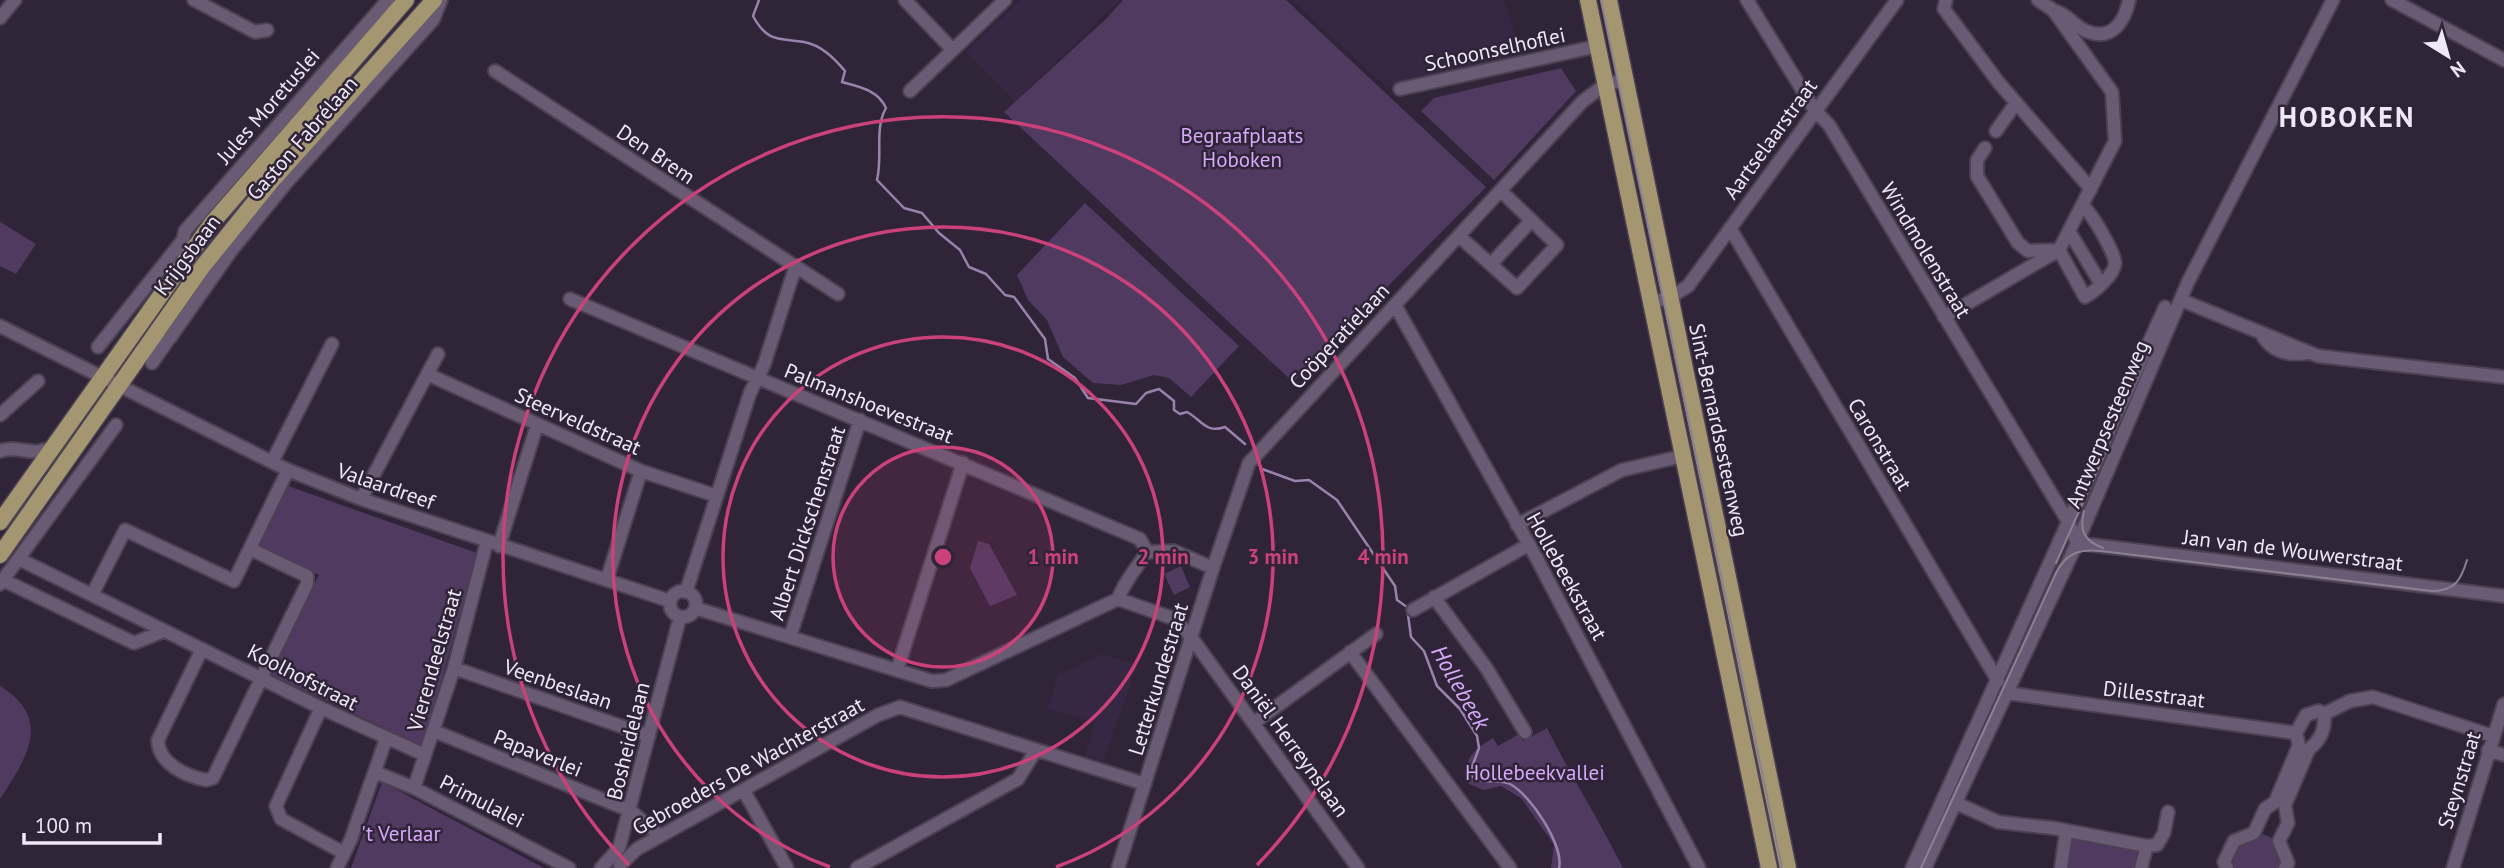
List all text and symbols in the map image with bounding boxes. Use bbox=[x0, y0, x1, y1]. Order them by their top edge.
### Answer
street label: Schoonselhoflei bbox=[1422, 21, 1568, 77]
north arrow bbox=[2413, 21, 2483, 91]
street label: Jules Moretuslei bbox=[210, 43, 325, 170]
text: N bbox=[2446, 56, 2470, 83]
street label: Gaston Fabrélaan bbox=[241, 70, 363, 206]
street label: Aartselaarstraat bbox=[1717, 74, 1823, 204]
district label: HOBOKEN bbox=[2279, 98, 2415, 135]
street label: Den Brem bbox=[612, 118, 700, 190]
park label: Begraafplaats Hoboken bbox=[1181, 122, 1303, 173]
street label: Windmolenstraat bbox=[1875, 177, 1977, 323]
street label: Krijgsbaan bbox=[148, 209, 226, 301]
street label: Coöperatielaan bbox=[1283, 277, 1395, 395]
street label: Sint-Bernardsesteenweg bbox=[1683, 321, 1755, 539]
street label: Antwerpsesteenweg bbox=[2059, 336, 2155, 512]
street label: Palmanshoevestraat bbox=[781, 357, 957, 449]
street label: Steerveldstraat bbox=[511, 381, 645, 461]
street label: Caronstraat bbox=[1842, 393, 1918, 495]
street label: Albert Dickschenstraat bbox=[763, 422, 851, 624]
street label: Valaardreef bbox=[333, 456, 440, 516]
street label: Hollebeekstraat bbox=[1521, 507, 1613, 645]
street label: Jan van de Wouwerstraat bbox=[2181, 523, 2404, 577]
text: 1 min bbox=[1027, 543, 1079, 570]
text: 2 min bbox=[1137, 543, 1189, 570]
text: 3 min bbox=[1247, 543, 1299, 570]
text: 4 min bbox=[1357, 543, 1409, 570]
centre of rings bbox=[931, 545, 955, 569]
street label: Vierendeelstraat bbox=[400, 586, 467, 735]
street label: Letterkundestraat bbox=[1122, 600, 1194, 758]
street label: Koolhofstraat bbox=[243, 638, 363, 716]
water label: Hollebeek bbox=[1425, 640, 1498, 736]
street label: Veenbeslaan bbox=[499, 653, 616, 715]
street label: Daniël Herreynslaan bbox=[1227, 660, 1355, 822]
street label: Dillesstraat bbox=[2102, 674, 2206, 714]
street label: Bosheidelaan bbox=[600, 679, 656, 803]
street label: Gebroeders De Wachterstraat bbox=[627, 691, 869, 841]
street label: Papaverlei bbox=[490, 723, 586, 783]
street label: Steynstraat bbox=[2431, 728, 2487, 832]
park label: Hollebeekvallei bbox=[1465, 759, 1605, 786]
street label: Primulalei bbox=[435, 768, 529, 834]
scale bar bbox=[24, 802, 161, 846]
text: 100 m bbox=[35, 812, 92, 839]
park label: 't Verlaar bbox=[361, 820, 441, 847]

